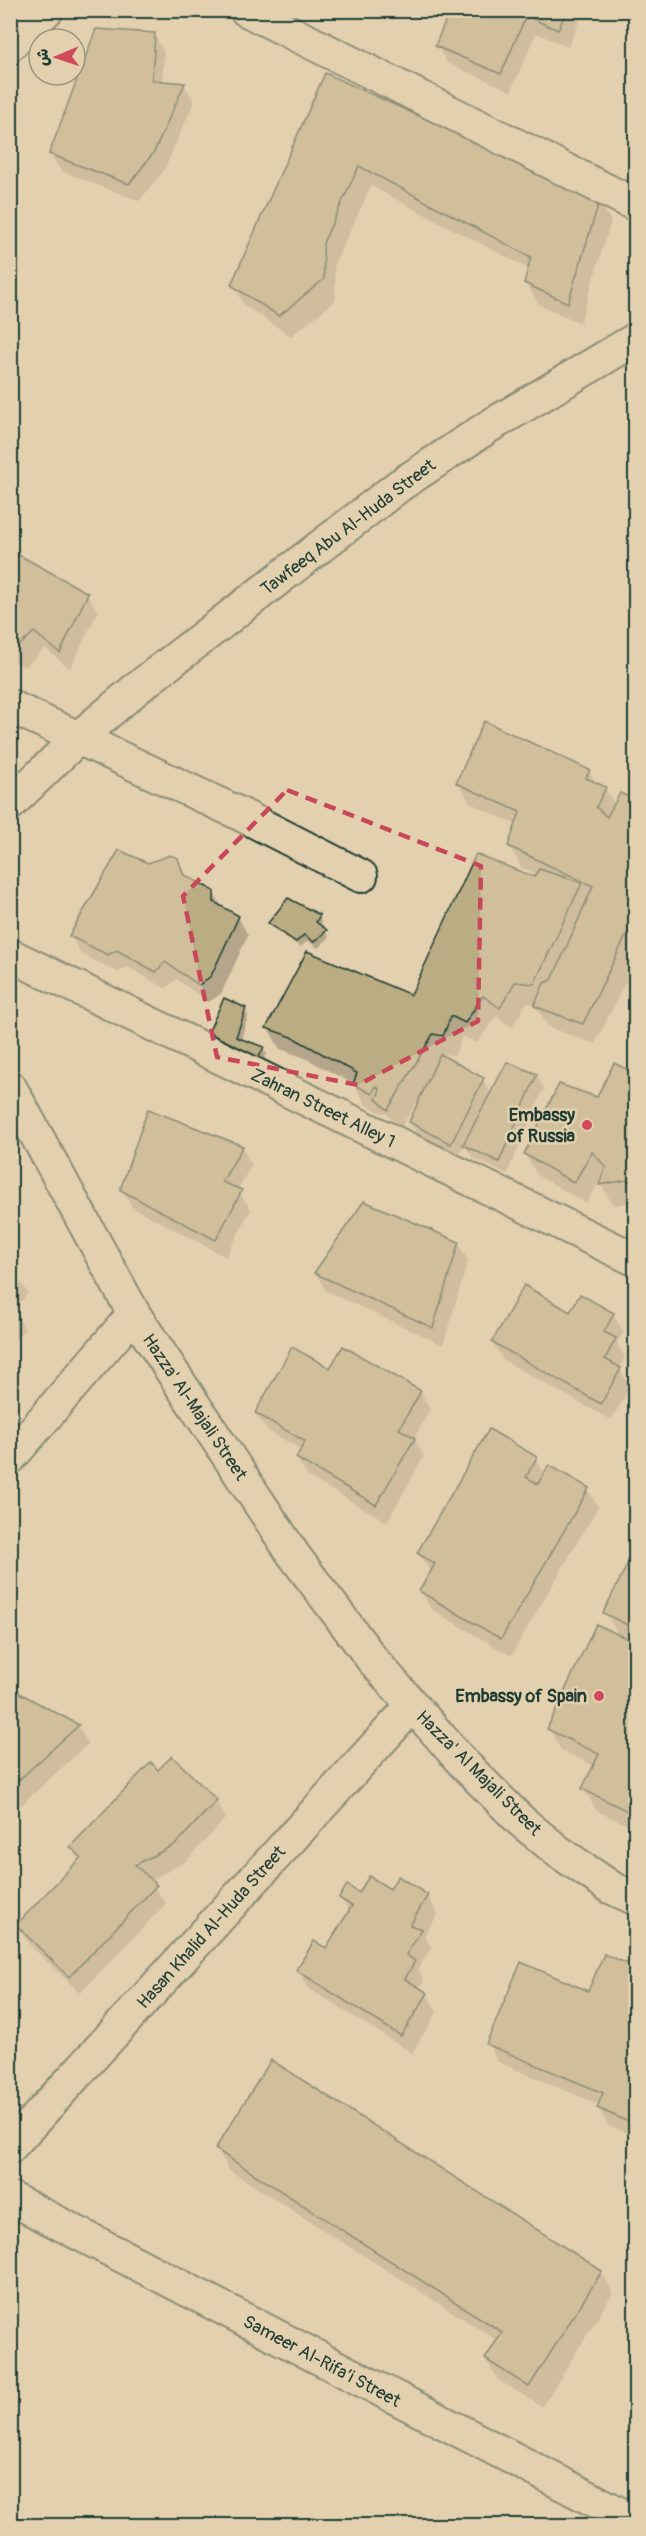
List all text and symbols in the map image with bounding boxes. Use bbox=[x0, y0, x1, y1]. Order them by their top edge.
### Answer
north arrow bbox=[27, 27, 87, 87]
text: ش bbox=[33, 48, 53, 67]
street label: Tawfeeq Abu Al-Huda Street bbox=[256, 454, 441, 601]
street label: Zahran Street Alley 1 bbox=[247, 1063, 399, 1153]
place label: Embassy of Russia bbox=[506, 1104, 576, 1148]
marker: Embassy of Russia bbox=[580, 1118, 594, 1132]
street label: Hazza' Al-Majali Street bbox=[137, 1330, 253, 1486]
place label: Embassy of Spain bbox=[455, 1685, 587, 1708]
marker: Embassy of Spain bbox=[592, 1689, 606, 1703]
street label: Hazza' Al Majali Street bbox=[411, 1706, 547, 1842]
street label: Hasan Khalid Al-Huda Street bbox=[132, 1840, 291, 2014]
street label: Sameer Al-Rifa’i Street bbox=[239, 2310, 405, 2413]

